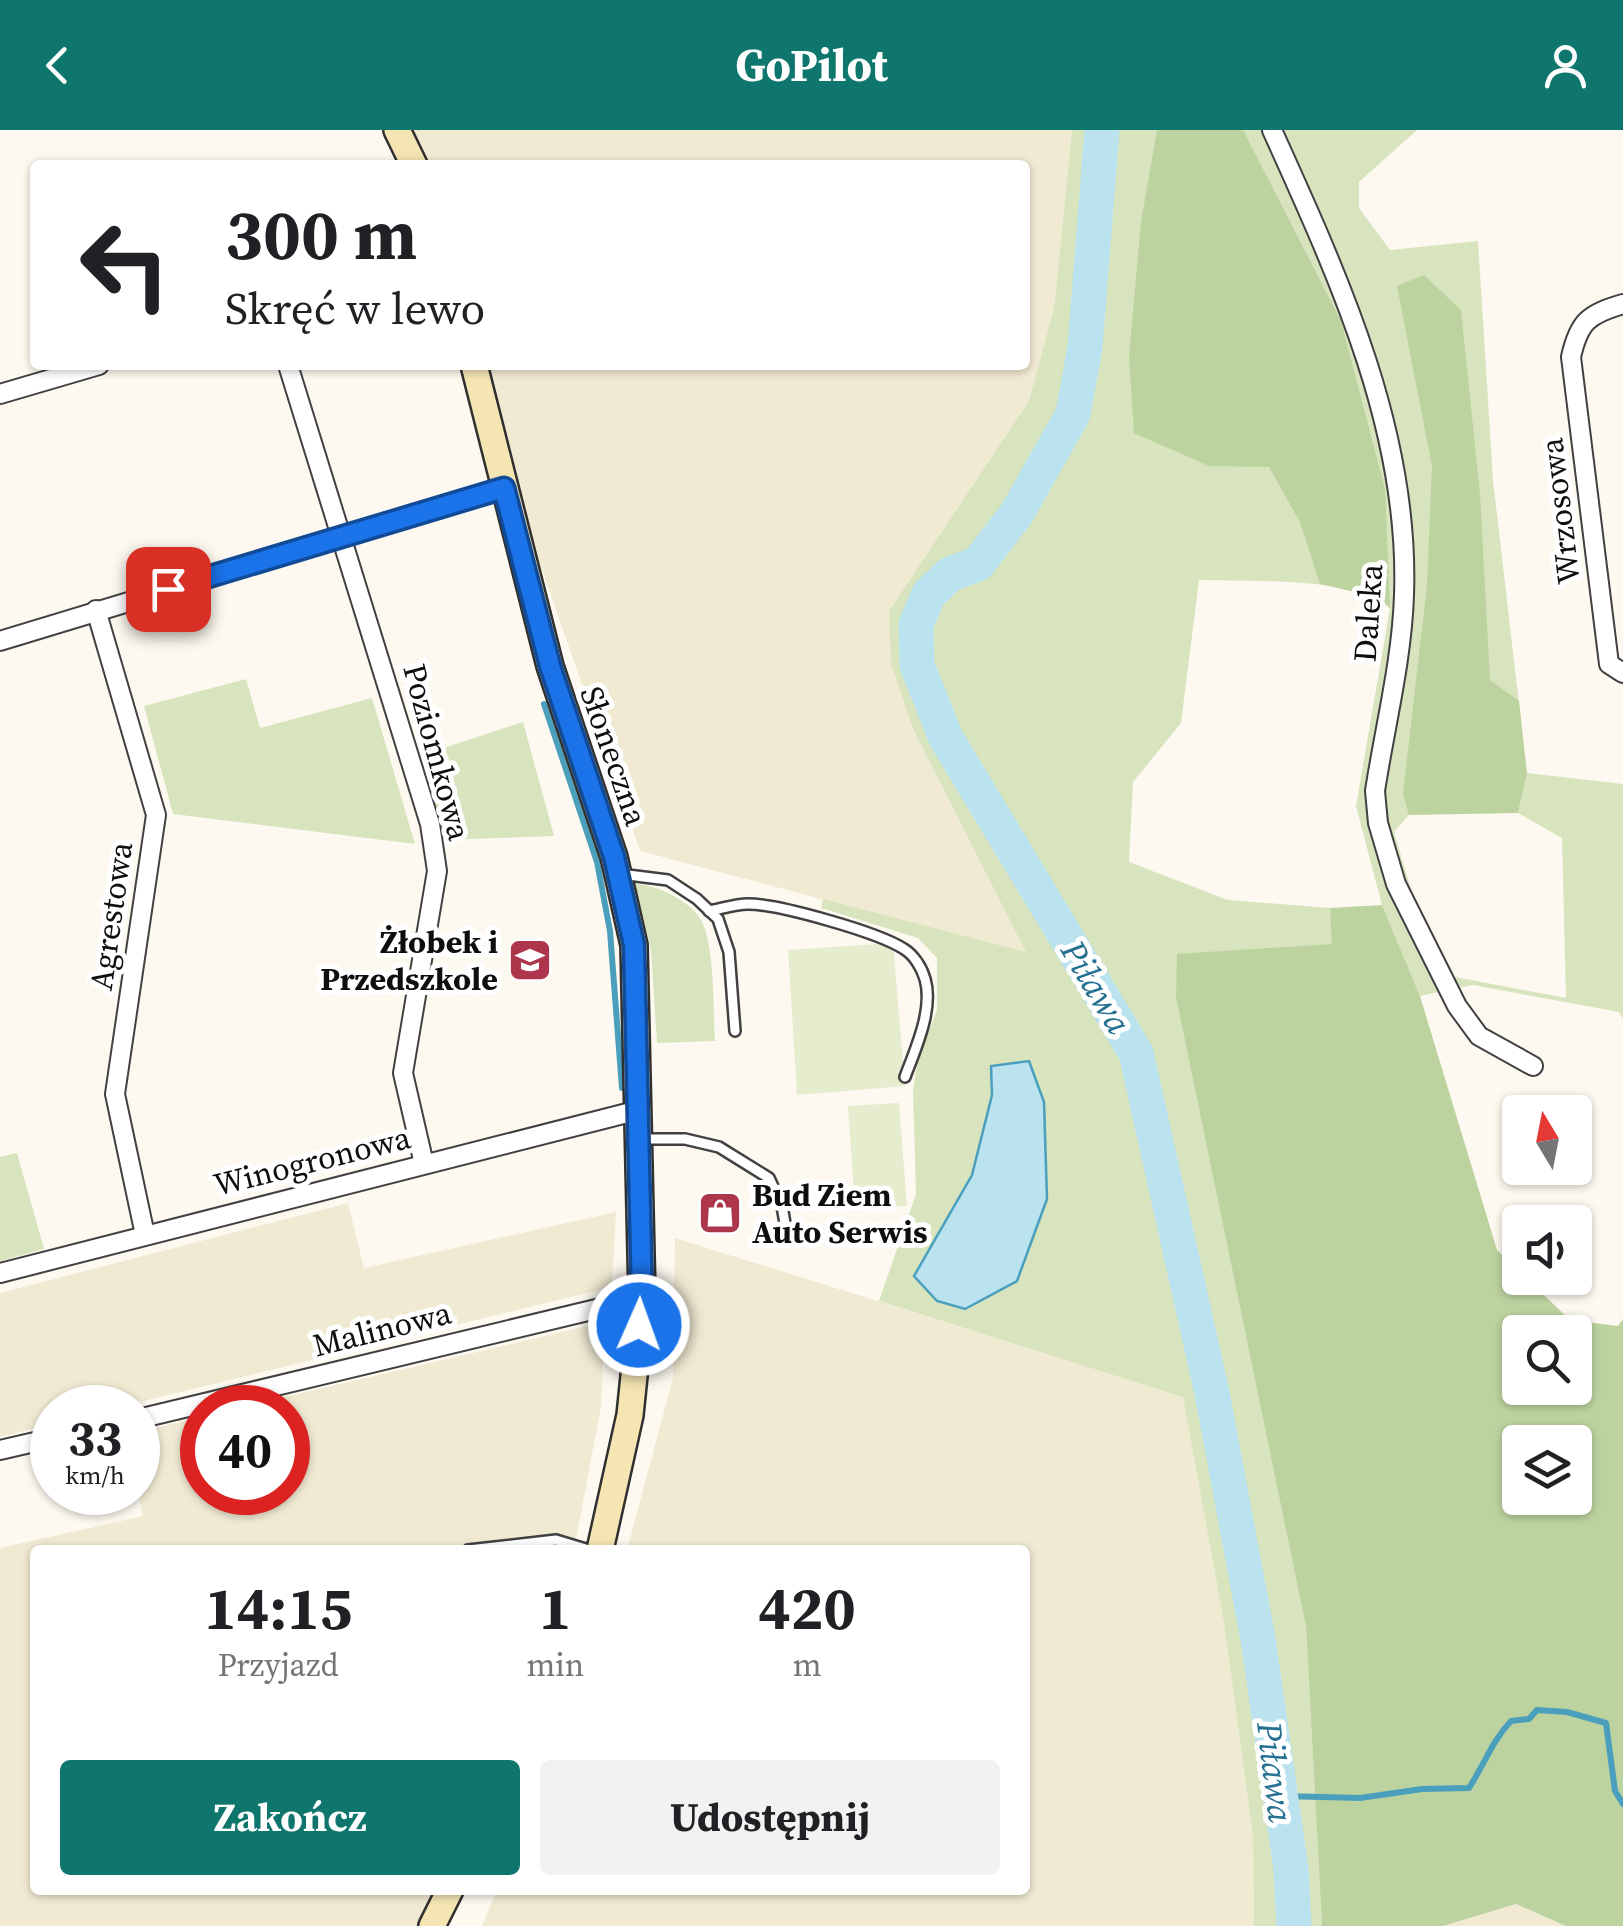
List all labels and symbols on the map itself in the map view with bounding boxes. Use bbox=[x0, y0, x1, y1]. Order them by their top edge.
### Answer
street label: Wrzosowa bbox=[1529, 435, 1591, 586]
pin bbox=[126, 547, 211, 632]
street label: Daleka bbox=[1343, 562, 1393, 664]
street label: Poziomkowa bbox=[392, 659, 482, 846]
street label: Słoneczna bbox=[570, 680, 659, 832]
street label: Agrestowa bbox=[79, 838, 143, 993]
place label: Żłobek i Przedszkole bbox=[320, 920, 498, 1001]
water label: Piława bbox=[1049, 930, 1143, 1043]
school or university icon: Żłobek i Przedszkole bbox=[507, 937, 553, 983]
north arrow bbox=[1502, 1095, 1592, 1185]
street label: Winogronowa bbox=[209, 1115, 416, 1207]
place label: Bud Ziem Auto Serwis bbox=[752, 1173, 928, 1254]
shop icon: Bud Ziem Auto Serwis bbox=[697, 1190, 743, 1236]
position arrow bbox=[587, 1273, 691, 1377]
street label: Malinowa bbox=[308, 1290, 456, 1367]
speed limit sign: 40 bbox=[180, 1385, 310, 1515]
water label: Piława bbox=[1245, 1718, 1305, 1825]

